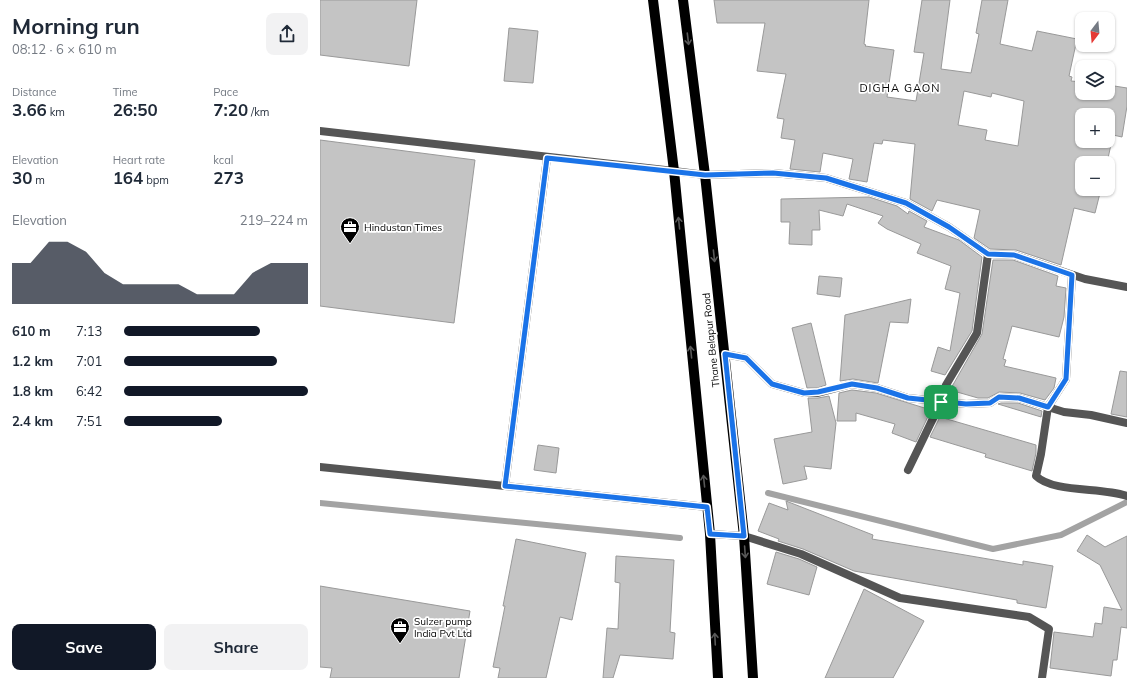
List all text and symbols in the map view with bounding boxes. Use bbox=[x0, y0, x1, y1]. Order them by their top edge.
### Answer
text: Morning run bbox=[12, 12, 140, 40]
north arrow bbox=[1075, 12, 1115, 52]
map controls bbox=[1075, 12, 1115, 196]
button: share bbox=[266, 13, 308, 55]
one-way arrow bbox=[684, 32, 692, 45]
text: 08:12 · 6 × 610 m bbox=[12, 41, 117, 57]
button: layers bbox=[1075, 60, 1115, 100]
district label: DIGHA GAON bbox=[859, 81, 941, 95]
text: Distance bbox=[12, 85, 56, 99]
text: Time bbox=[113, 85, 138, 99]
text: Pace bbox=[213, 85, 238, 99]
text: 3.66 bbox=[12, 99, 47, 120]
text: 26:50 bbox=[113, 99, 158, 120]
text: 7:20 bbox=[213, 99, 248, 120]
text: km bbox=[47, 105, 65, 119]
text: /km bbox=[248, 105, 269, 119]
button: + bbox=[1075, 108, 1115, 148]
text: Elevation bbox=[12, 153, 59, 167]
text: Heart rate bbox=[113, 153, 165, 167]
text: kcal bbox=[213, 153, 233, 167]
button: − bbox=[1075, 156, 1115, 196]
text: 30 bbox=[12, 167, 32, 188]
text: 164 bbox=[113, 167, 143, 188]
text: 273 bbox=[213, 167, 244, 188]
text: m bbox=[32, 173, 45, 187]
text: bpm bbox=[143, 173, 169, 187]
text: Elevation bbox=[12, 212, 67, 228]
text: 219–224 m bbox=[240, 212, 308, 228]
office icon: Hindustan Times bbox=[339, 216, 361, 244]
one-way arrow bbox=[675, 217, 682, 230]
place label: Hindustan Times bbox=[364, 221, 442, 234]
one-way arrow bbox=[710, 249, 718, 262]
street label: Thane Belapur Road bbox=[700, 292, 722, 388]
text: 610 m bbox=[12, 323, 51, 339]
text: 7:13 bbox=[76, 323, 102, 339]
one-way arrow bbox=[688, 346, 695, 359]
text: 1.2 km bbox=[12, 353, 53, 369]
text: 7:01 bbox=[76, 353, 102, 369]
text: 1.8 km bbox=[12, 383, 53, 399]
text: 6:42 bbox=[76, 383, 102, 399]
pin bbox=[924, 385, 958, 419]
icon: arrive bbox=[930, 391, 952, 413]
text: 2.4 km bbox=[12, 413, 53, 429]
text: 7:51 bbox=[76, 413, 102, 429]
one-way arrow bbox=[701, 475, 708, 488]
one-way arrow bbox=[742, 545, 749, 558]
place label: Sulzer pump India Pvt Ltd bbox=[414, 615, 472, 640]
office icon: Sulzer pump India Pvt Ltd bbox=[389, 616, 411, 644]
button: Save bbox=[12, 624, 156, 670]
button: Share bbox=[164, 624, 308, 670]
one-way arrow bbox=[712, 633, 719, 646]

